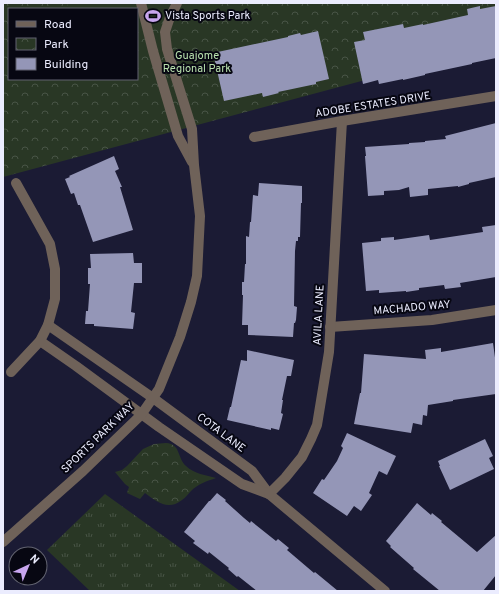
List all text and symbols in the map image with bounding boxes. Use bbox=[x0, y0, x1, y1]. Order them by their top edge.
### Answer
sports icon: Vista Sports Park bbox=[144, 7, 162, 25]
legend bbox=[8, 8, 138, 80]
place label: Vista Sports Park bbox=[165, 9, 251, 23]
text: Road bbox=[44, 17, 72, 33]
text: Park bbox=[44, 37, 69, 53]
park label: Guajome Regional Park bbox=[163, 49, 231, 76]
text: Building bbox=[44, 57, 88, 73]
street label: ADOBE ESTATES DRIVE bbox=[314, 89, 432, 121]
street label: AVILA LANE bbox=[310, 284, 328, 346]
street label: MACHADO WAY bbox=[373, 298, 451, 318]
street label: SPORTS PARK WAY bbox=[58, 400, 138, 476]
street label: COTA LANE bbox=[194, 410, 248, 456]
north arrow bbox=[8, 546, 48, 586]
text: N bbox=[27, 552, 42, 567]

